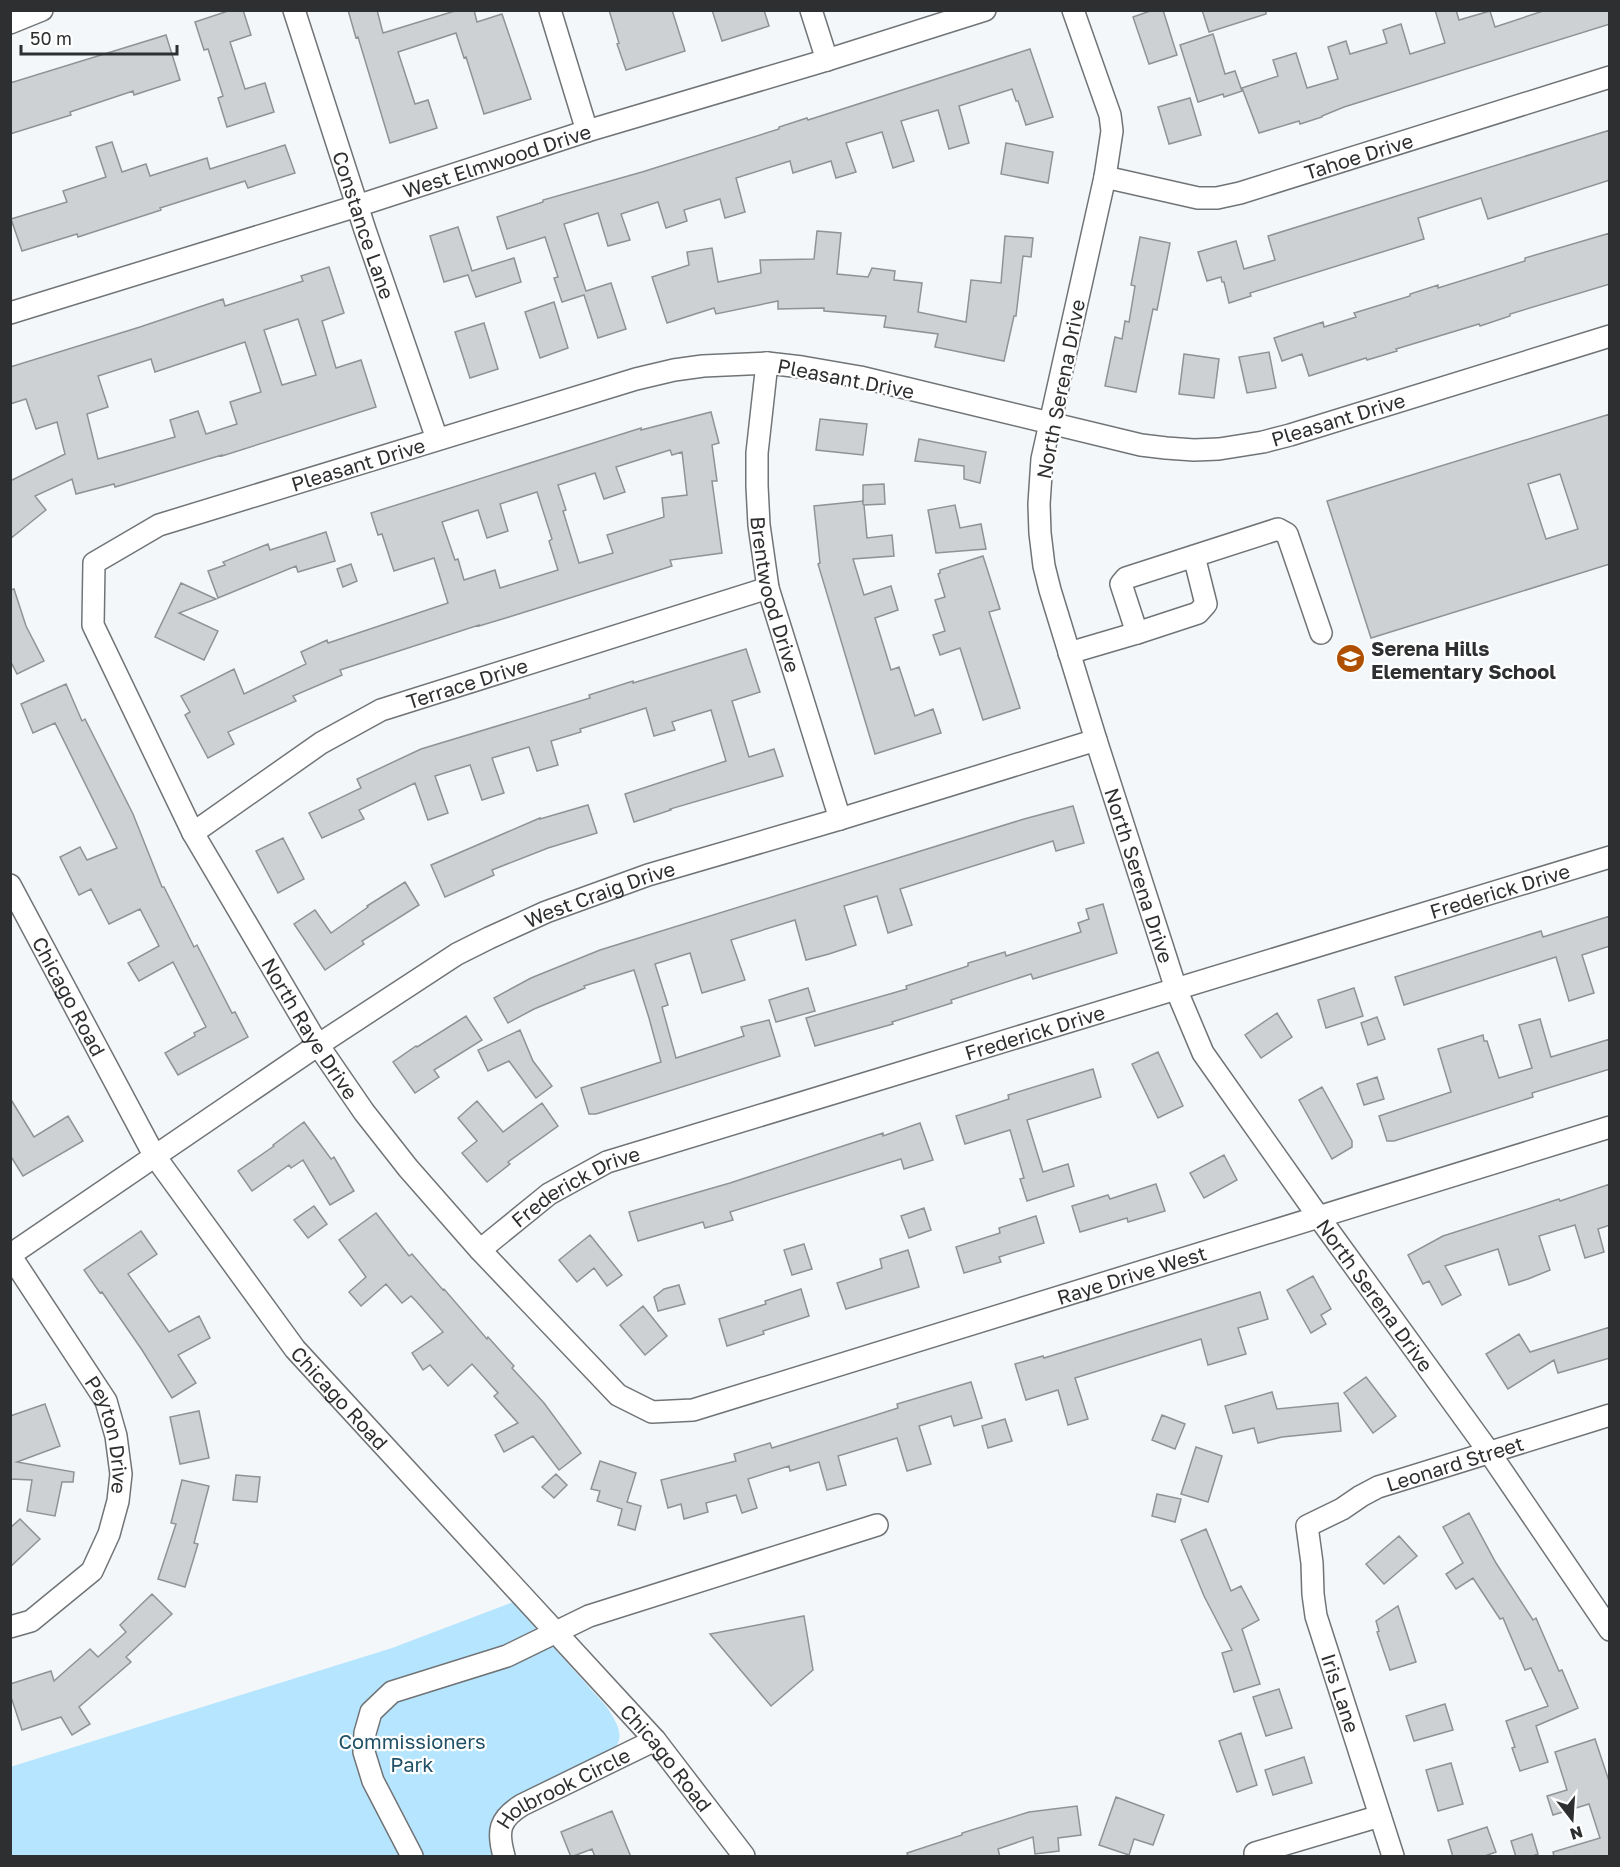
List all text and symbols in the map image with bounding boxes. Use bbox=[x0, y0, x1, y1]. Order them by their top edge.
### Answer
scale bar bbox=[21, 18, 177, 56]
text: 50 m bbox=[30, 27, 72, 49]
street label: West Elmwood Drive bbox=[399, 119, 594, 202]
street label: Tahoe Drive bbox=[1301, 128, 1416, 184]
street label: Constance Lane bbox=[328, 148, 400, 302]
street label: North Serena Drive bbox=[1031, 297, 1089, 481]
street label: Pleasant Drive bbox=[776, 353, 916, 403]
street label: Pleasant Drive bbox=[1268, 387, 1408, 451]
street label: Pleasant Drive bbox=[288, 432, 428, 496]
street label: Brentwood Drive bbox=[747, 516, 806, 675]
place label: Serena Hills Elementary School bbox=[1371, 636, 1556, 683]
school or university icon: Serena Hills Elementary School bbox=[1334, 643, 1366, 675]
street label: Terrace Drive bbox=[403, 653, 531, 713]
street label: North Serena Drive bbox=[1100, 785, 1179, 966]
street label: West Craig Drive bbox=[520, 856, 678, 932]
street label: Frederick Drive bbox=[1427, 858, 1572, 923]
street label: Chicago Road bbox=[28, 932, 111, 1060]
street label: North Raye Drive bbox=[257, 953, 363, 1103]
street label: Frederick Drive bbox=[962, 999, 1107, 1065]
street label: Frederick Drive bbox=[506, 1141, 642, 1232]
street label: North Serena Drive bbox=[1312, 1214, 1439, 1376]
street label: Raye Drive West bbox=[1054, 1240, 1209, 1309]
street label: Chicago Road bbox=[286, 1341, 393, 1454]
street label: Peyton Drive bbox=[81, 1371, 133, 1495]
street label: Leonard Street bbox=[1383, 1431, 1526, 1496]
street label: Iris Lane bbox=[1317, 1650, 1365, 1736]
street label: Chicago Road bbox=[616, 1699, 717, 1816]
park label: Commissioners Park bbox=[338, 1729, 486, 1776]
street label: Holbrook Circle bbox=[490, 1742, 634, 1833]
north arrow bbox=[1542, 1789, 1602, 1849]
text: N bbox=[1568, 1822, 1585, 1845]

